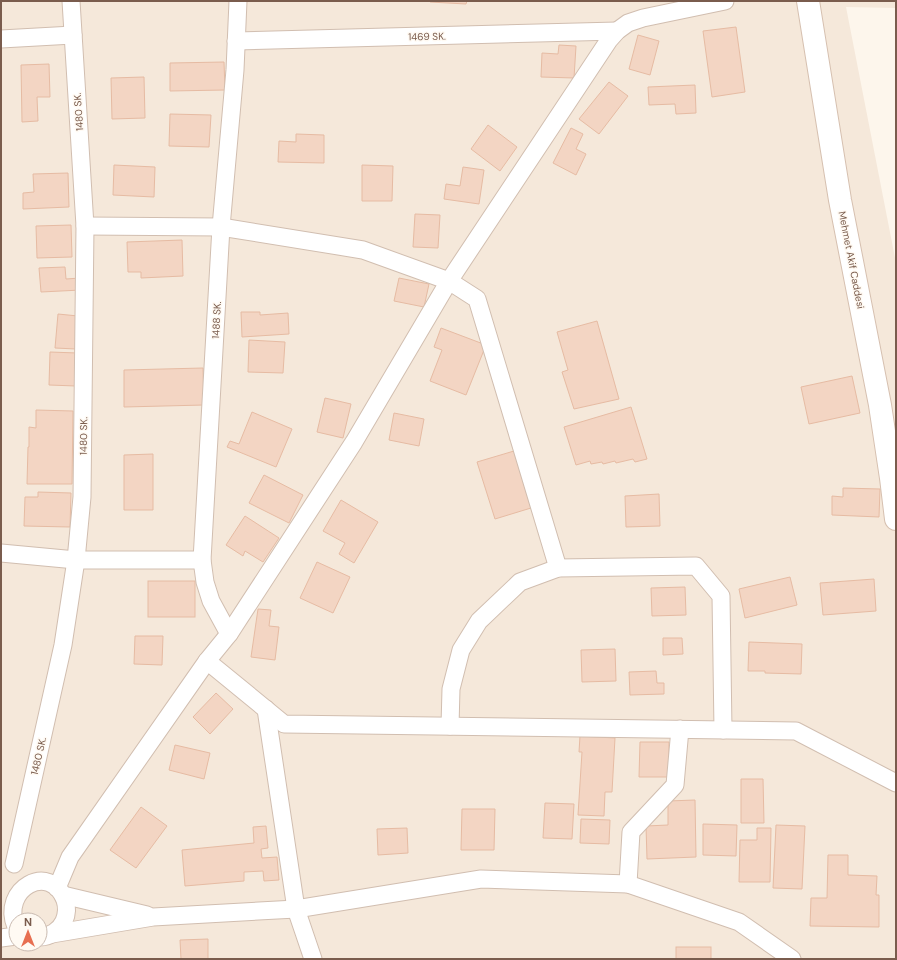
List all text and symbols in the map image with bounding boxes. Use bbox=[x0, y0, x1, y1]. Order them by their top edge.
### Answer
street label: 1469 SK. bbox=[408, 30, 446, 43]
street label: 1480 SK. bbox=[71, 92, 86, 132]
street label: Mehmet Akif Caddesi bbox=[836, 210, 867, 310]
street label: 1488 SK. bbox=[209, 301, 224, 339]
street label: 1480 SK. bbox=[77, 417, 90, 455]
street label: 1480 SK. bbox=[28, 736, 49, 776]
north arrow bbox=[8, 912, 48, 952]
text: N bbox=[24, 915, 32, 929]

